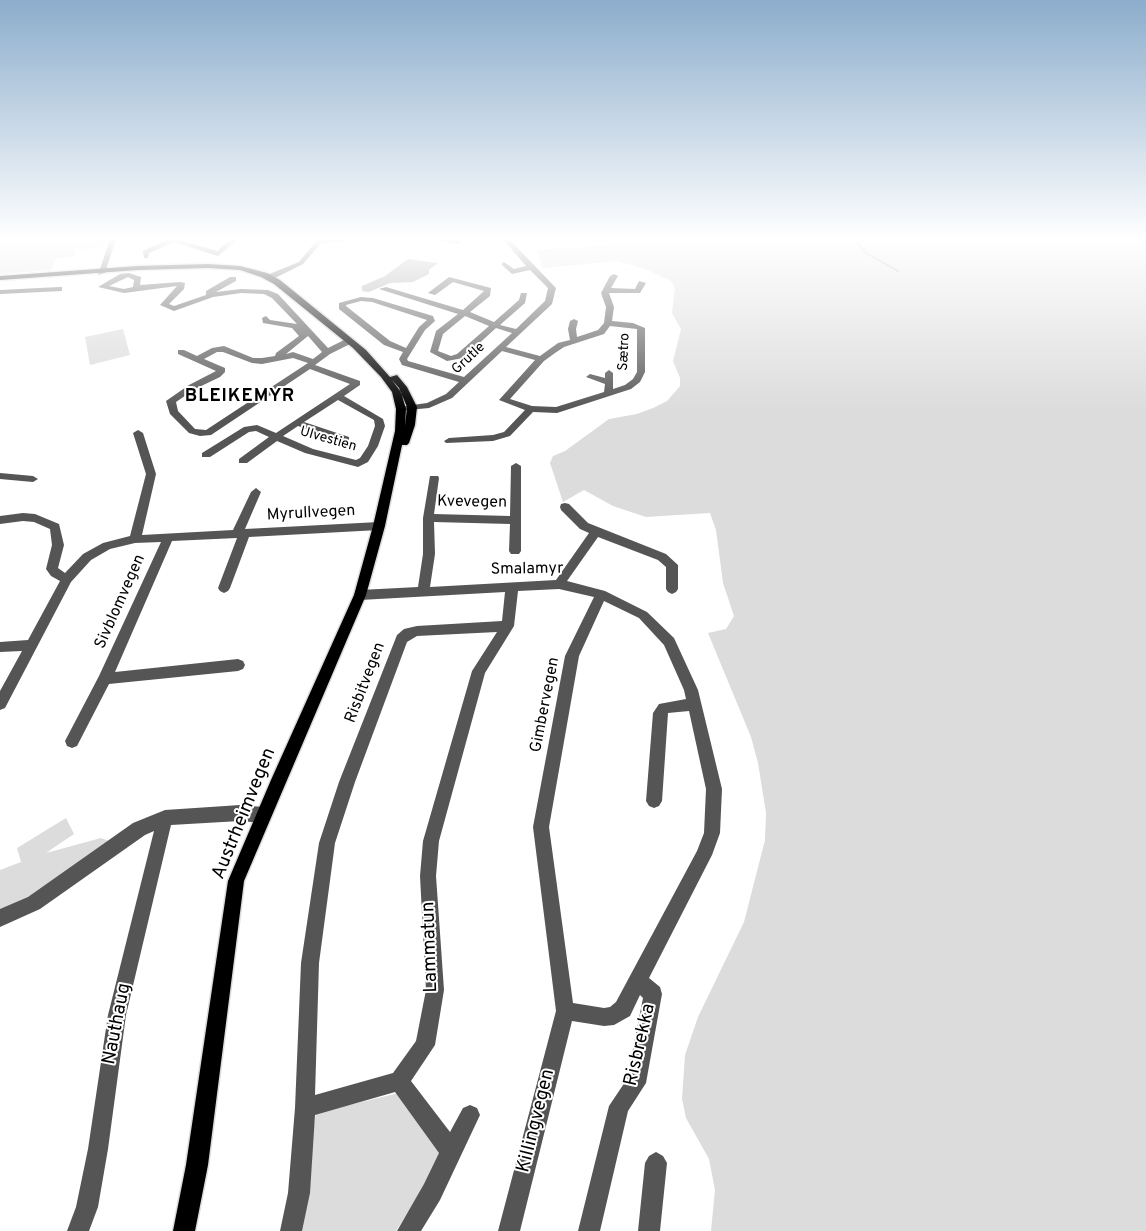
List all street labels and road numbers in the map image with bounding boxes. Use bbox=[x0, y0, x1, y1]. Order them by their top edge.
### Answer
street label: Sætro bbox=[616, 333, 634, 371]
street label: Grutle bbox=[449, 340, 489, 378]
street label: Ulvestien bbox=[298, 424, 358, 456]
street label: Kvevegen bbox=[437, 493, 507, 513]
street label: Myrullvegen bbox=[266, 502, 356, 526]
street label: Sivblomvegen bbox=[92, 552, 150, 652]
street label: Smalamyr bbox=[490, 560, 564, 580]
street label: Risbitvegen bbox=[342, 640, 390, 726]
street label: Gimbervegen bbox=[527, 656, 565, 754]
street label: Austrheimvegen bbox=[208, 745, 282, 883]
street label: Lammatun bbox=[418, 901, 444, 993]
street label: Nauthaug bbox=[99, 981, 137, 1067]
street label: Risbrekka bbox=[620, 1002, 662, 1088]
street label: Killingvegen bbox=[513, 1067, 561, 1175]

